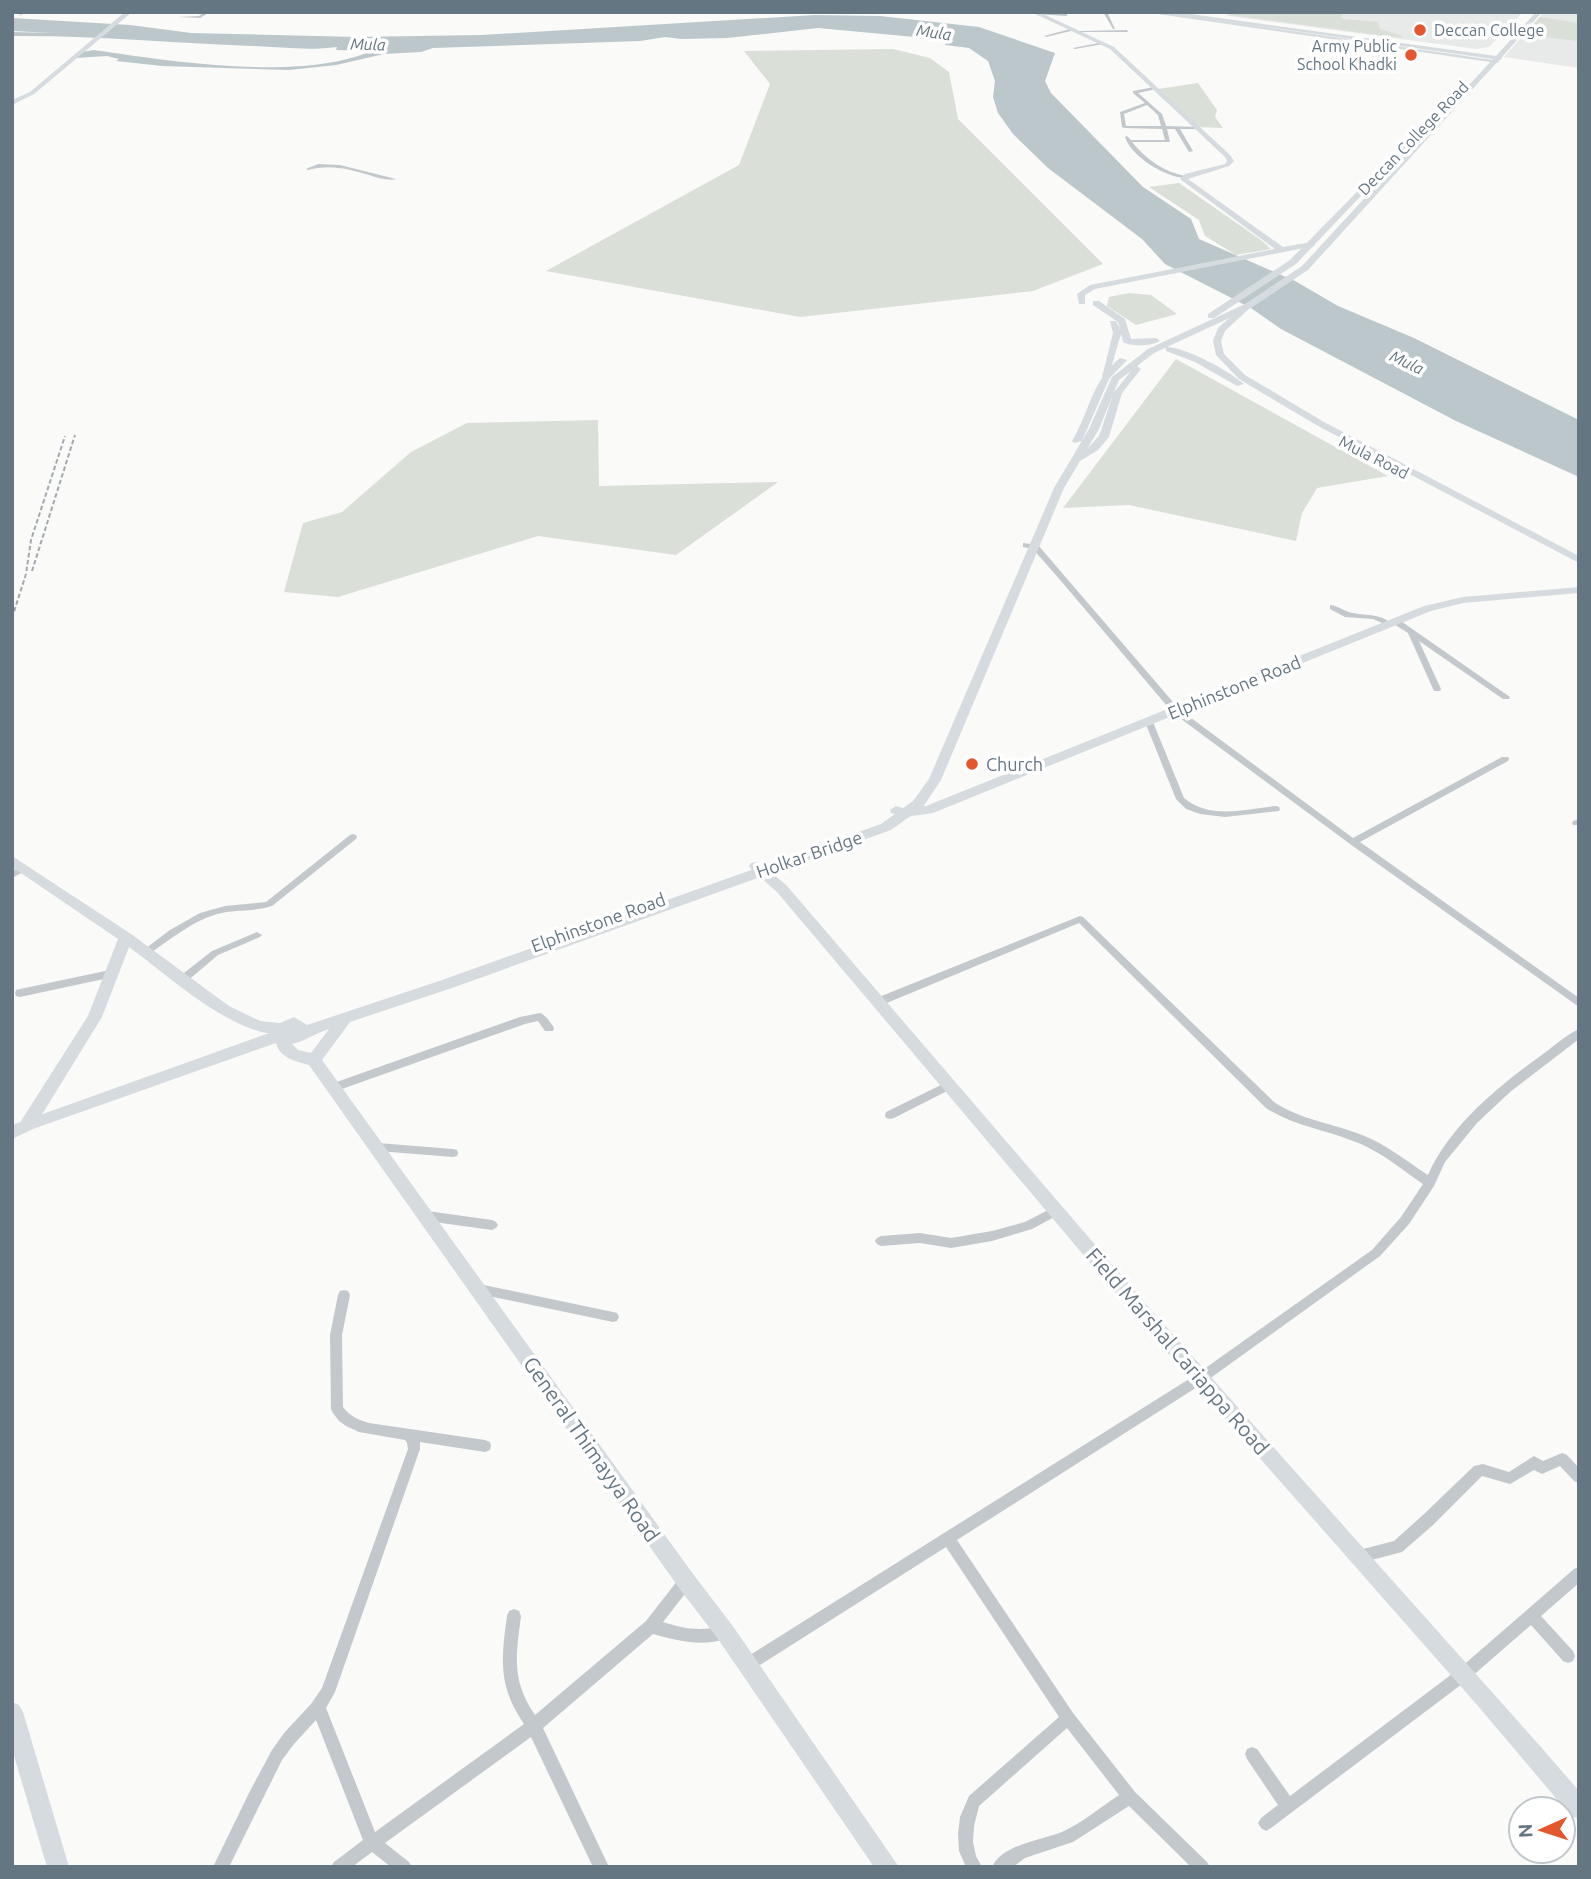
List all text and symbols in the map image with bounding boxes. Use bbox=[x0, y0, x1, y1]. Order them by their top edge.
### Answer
water label: Mula bbox=[915, 21, 953, 43]
place label: Deccan College bbox=[1434, 21, 1544, 39]
marker: Deccan College bbox=[1412, 22, 1428, 38]
water label: Mula bbox=[350, 34, 386, 54]
place label: Army Public School Khadki bbox=[1297, 37, 1398, 73]
marker: Army Public School Khadki bbox=[1403, 47, 1419, 63]
street label: Deccan College Road bbox=[1354, 77, 1472, 199]
water label: Mula bbox=[1387, 346, 1427, 378]
street label: Mula Road bbox=[1336, 432, 1412, 482]
street label: Elphinstone Road bbox=[1165, 651, 1303, 723]
place label: Church bbox=[986, 754, 1043, 774]
marker: Church bbox=[964, 756, 980, 772]
street label: Holkar Bridge bbox=[753, 827, 865, 881]
street label: Elphinstone Road bbox=[528, 888, 668, 956]
street label: Field Marshal Cariappa Road bbox=[1082, 1243, 1274, 1459]
street label: General Thimayya Road bbox=[519, 1352, 665, 1546]
north arrow bbox=[1507, 1795, 1577, 1865]
text: N bbox=[1514, 1823, 1536, 1839]

